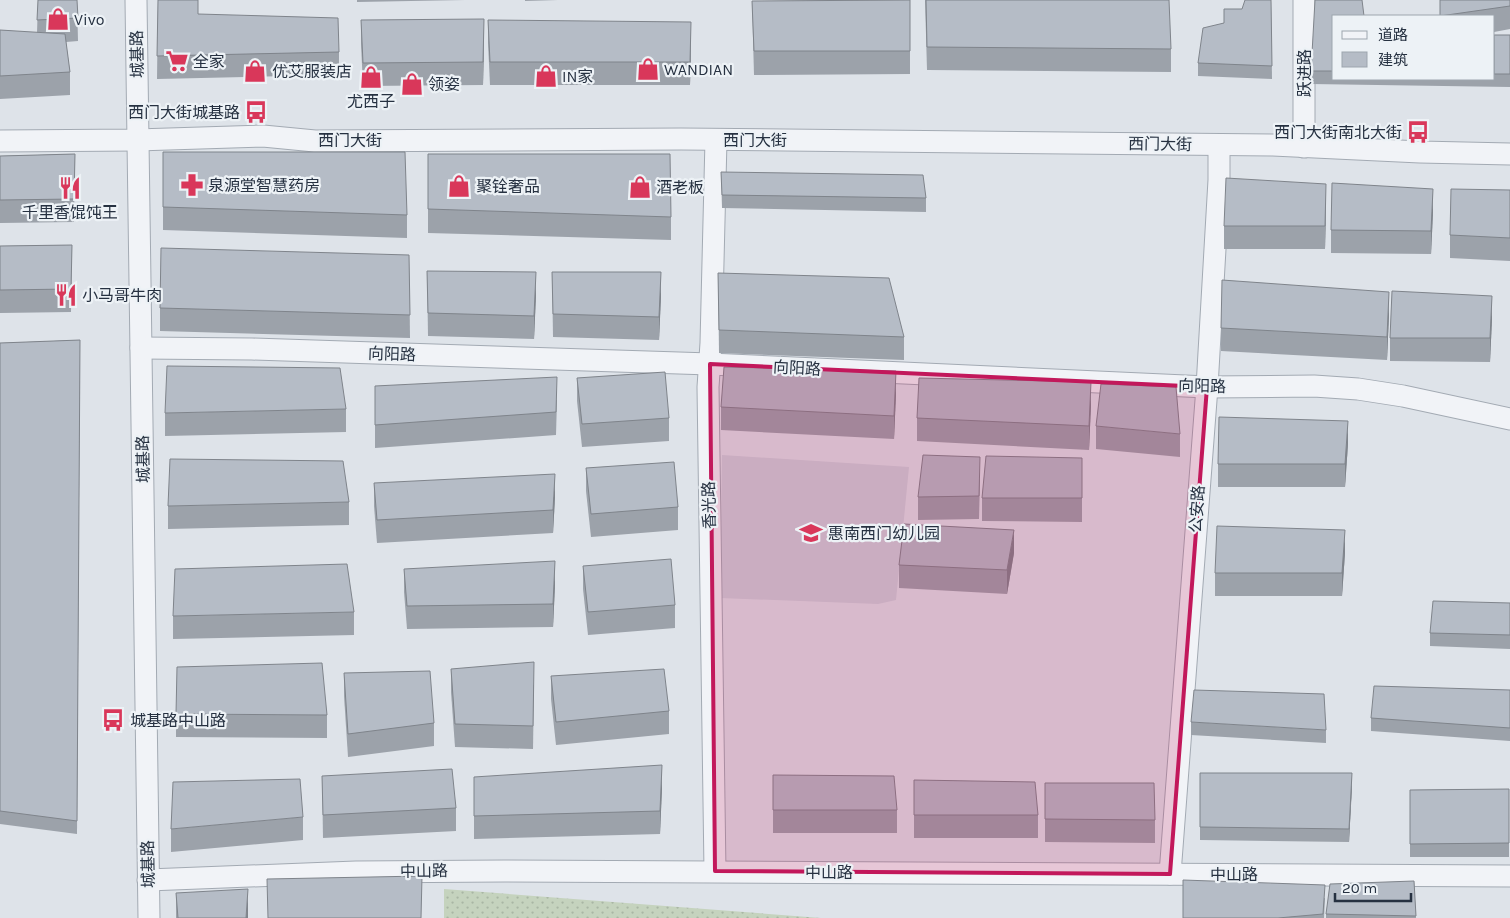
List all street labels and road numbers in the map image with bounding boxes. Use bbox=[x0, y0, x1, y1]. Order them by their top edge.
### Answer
street label: 城基路 bbox=[127, 30, 147, 78]
street label: 跃进路 bbox=[1295, 49, 1314, 97]
street label: 西门大街 bbox=[318, 131, 382, 150]
street label: 西门大街 bbox=[723, 131, 787, 150]
street label: 西门大街 bbox=[1128, 134, 1192, 154]
street label: 向阳路 bbox=[368, 344, 416, 364]
street label: 向阳路 bbox=[773, 357, 821, 379]
street label: 向阳路 bbox=[1178, 376, 1226, 396]
street label: 城基路 bbox=[133, 435, 153, 483]
street label: 香光路 bbox=[699, 481, 719, 529]
street label: 公安路 bbox=[1186, 484, 1208, 534]
street label: 城基路 bbox=[138, 840, 158, 888]
street label: 中山路 bbox=[400, 861, 448, 881]
street label: 中山路 bbox=[805, 863, 853, 882]
street label: 中山路 bbox=[1210, 865, 1258, 884]

